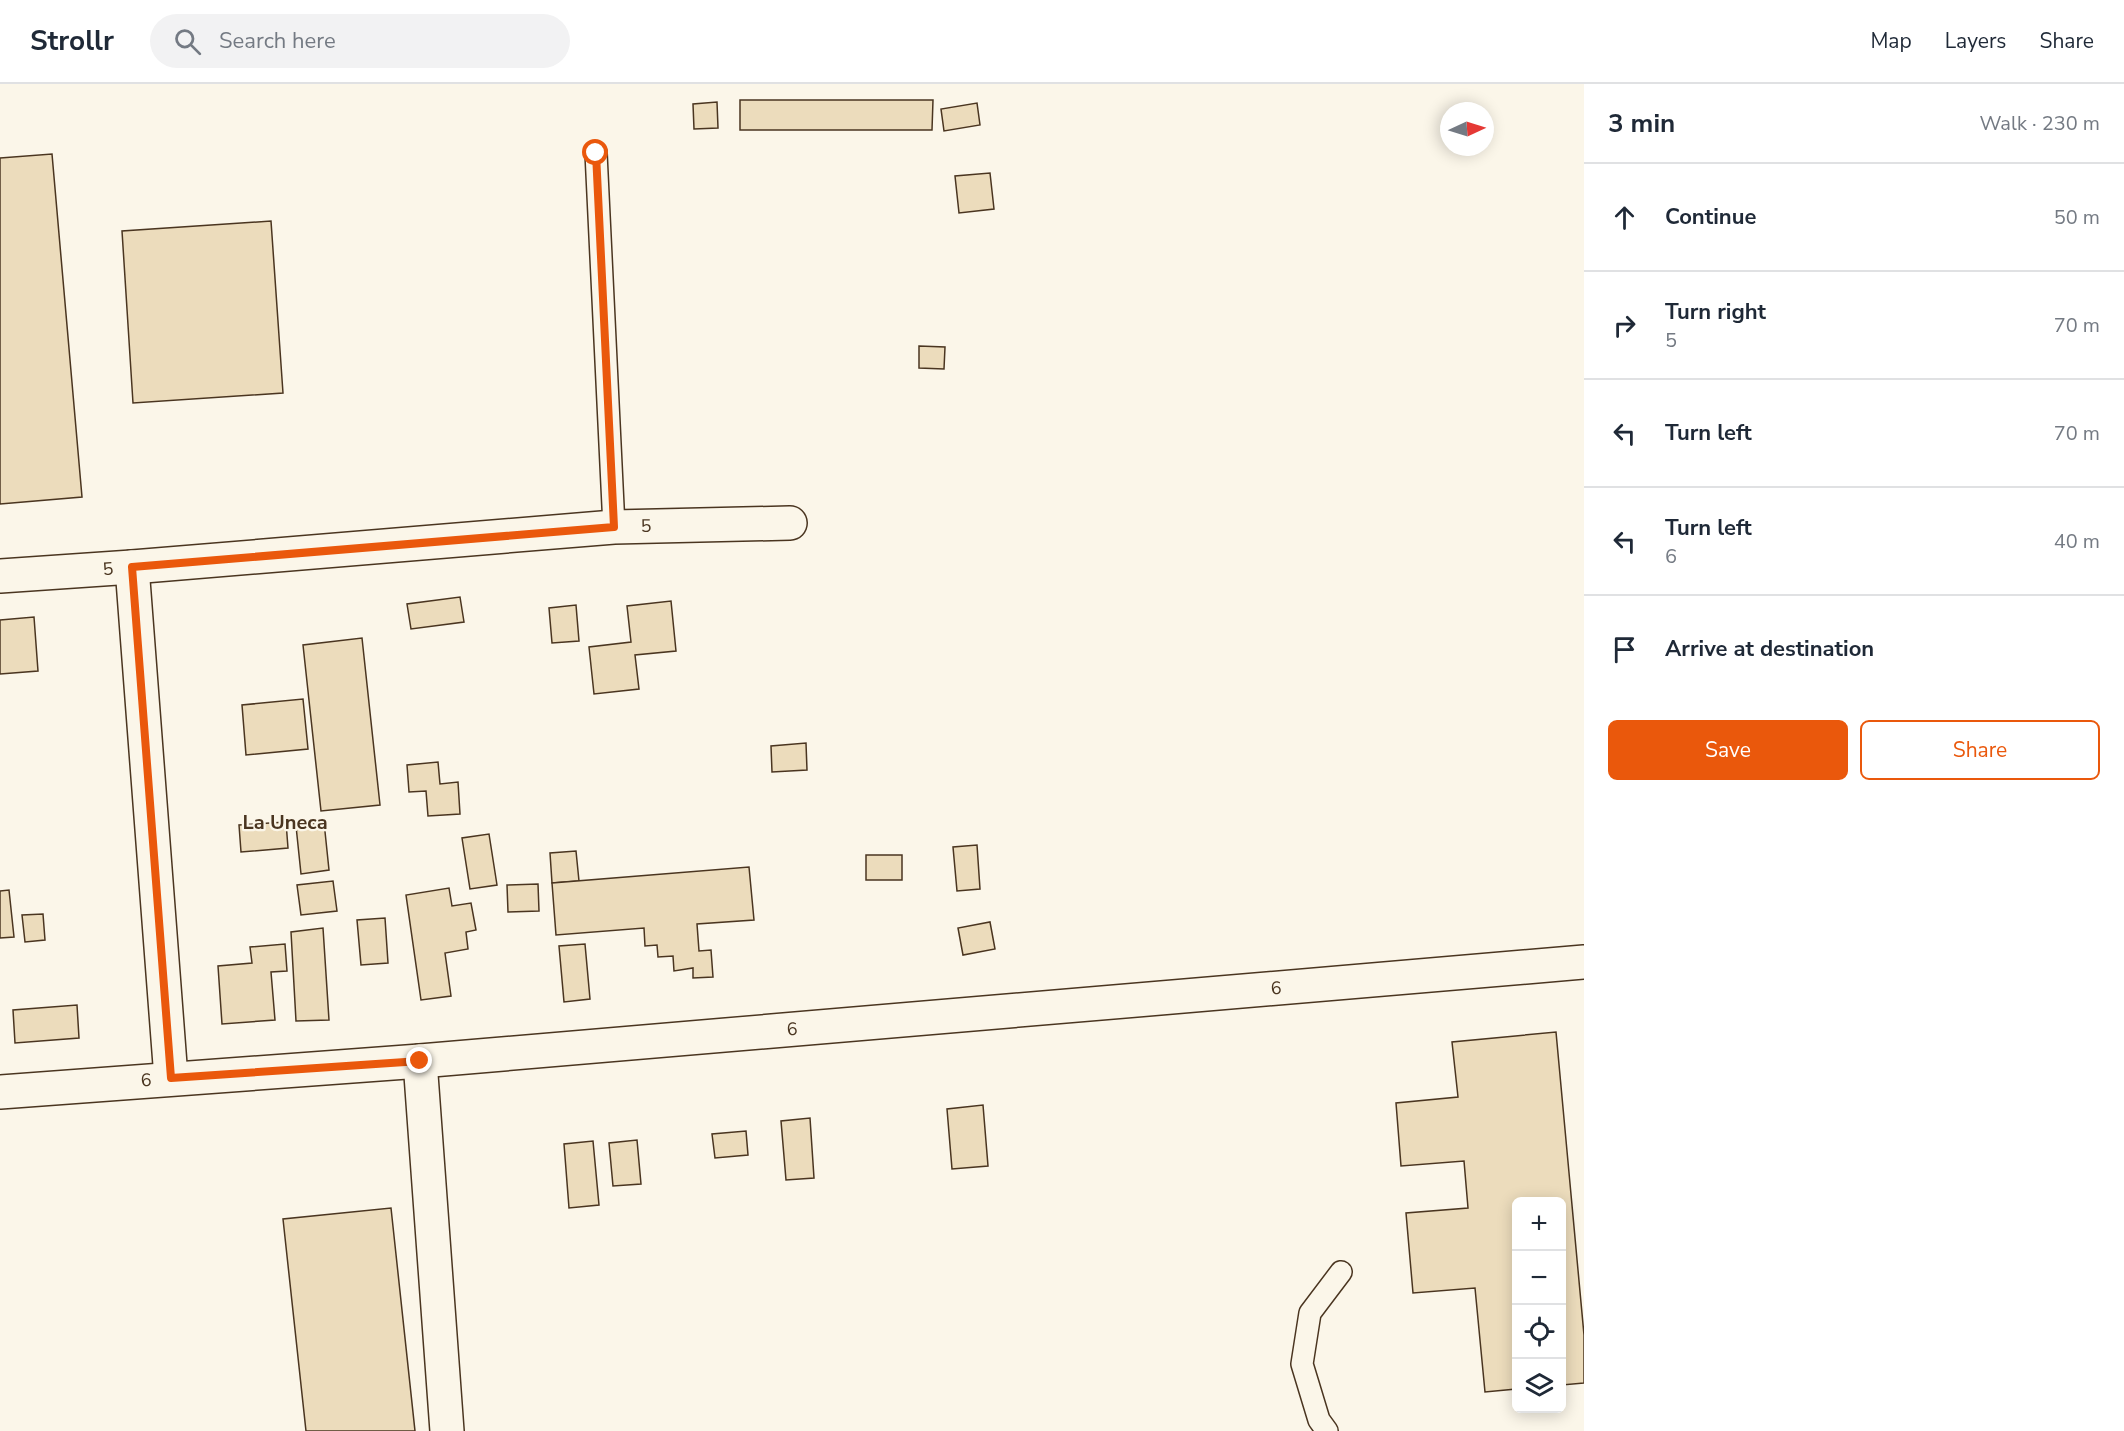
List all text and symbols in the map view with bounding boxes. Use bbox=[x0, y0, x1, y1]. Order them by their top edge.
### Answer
search box bbox=[150, 14, 570, 68]
text: Strollr bbox=[30, 22, 114, 60]
icon: search bbox=[171, 25, 204, 58]
text: Search here bbox=[219, 26, 336, 56]
text: Map bbox=[1870, 27, 1912, 55]
text: Layers bbox=[1945, 27, 2006, 55]
text: Share bbox=[2039, 27, 2094, 55]
north arrow bbox=[1440, 102, 1494, 156]
text: 3 min bbox=[1608, 106, 1675, 141]
text: Walk · 230 m bbox=[1980, 110, 2100, 137]
route start bbox=[582, 139, 608, 165]
icon: ahead bbox=[1608, 201, 1641, 234]
text: Continue bbox=[1665, 202, 1756, 232]
text: 50 m bbox=[2054, 204, 2100, 231]
text: Turn right bbox=[1665, 297, 1766, 327]
icon: right bbox=[1608, 309, 1641, 342]
text: 70 m bbox=[2054, 312, 2100, 339]
text: 5 bbox=[1665, 327, 1677, 354]
icon: left bbox=[1608, 417, 1641, 450]
text: Turn left bbox=[1665, 418, 1752, 448]
text: 70 m bbox=[2054, 420, 2100, 447]
text: Turn left bbox=[1665, 513, 1752, 543]
street label: 5 bbox=[640, 514, 652, 538]
icon: left bbox=[1608, 525, 1641, 558]
text: 40 m bbox=[2054, 528, 2100, 555]
text: 6 bbox=[1665, 543, 1677, 570]
street label: 5 bbox=[102, 557, 114, 581]
icon: arrive bbox=[1608, 633, 1641, 666]
text: Arrive at destination bbox=[1665, 634, 1874, 664]
button: Save bbox=[1608, 720, 1848, 780]
button: Share bbox=[1860, 720, 2100, 780]
district label: La Uneca bbox=[242, 809, 328, 836]
street label: 6 bbox=[1270, 976, 1282, 1000]
street label: 6 bbox=[786, 1017, 798, 1041]
route end bbox=[406, 1047, 432, 1073]
street label: 6 bbox=[140, 1068, 152, 1092]
map controls bbox=[1512, 1197, 1566, 1413]
button: + bbox=[1512, 1197, 1566, 1251]
button: − bbox=[1512, 1251, 1566, 1305]
button: locate bbox=[1512, 1305, 1566, 1359]
button: layers bbox=[1512, 1359, 1566, 1413]

